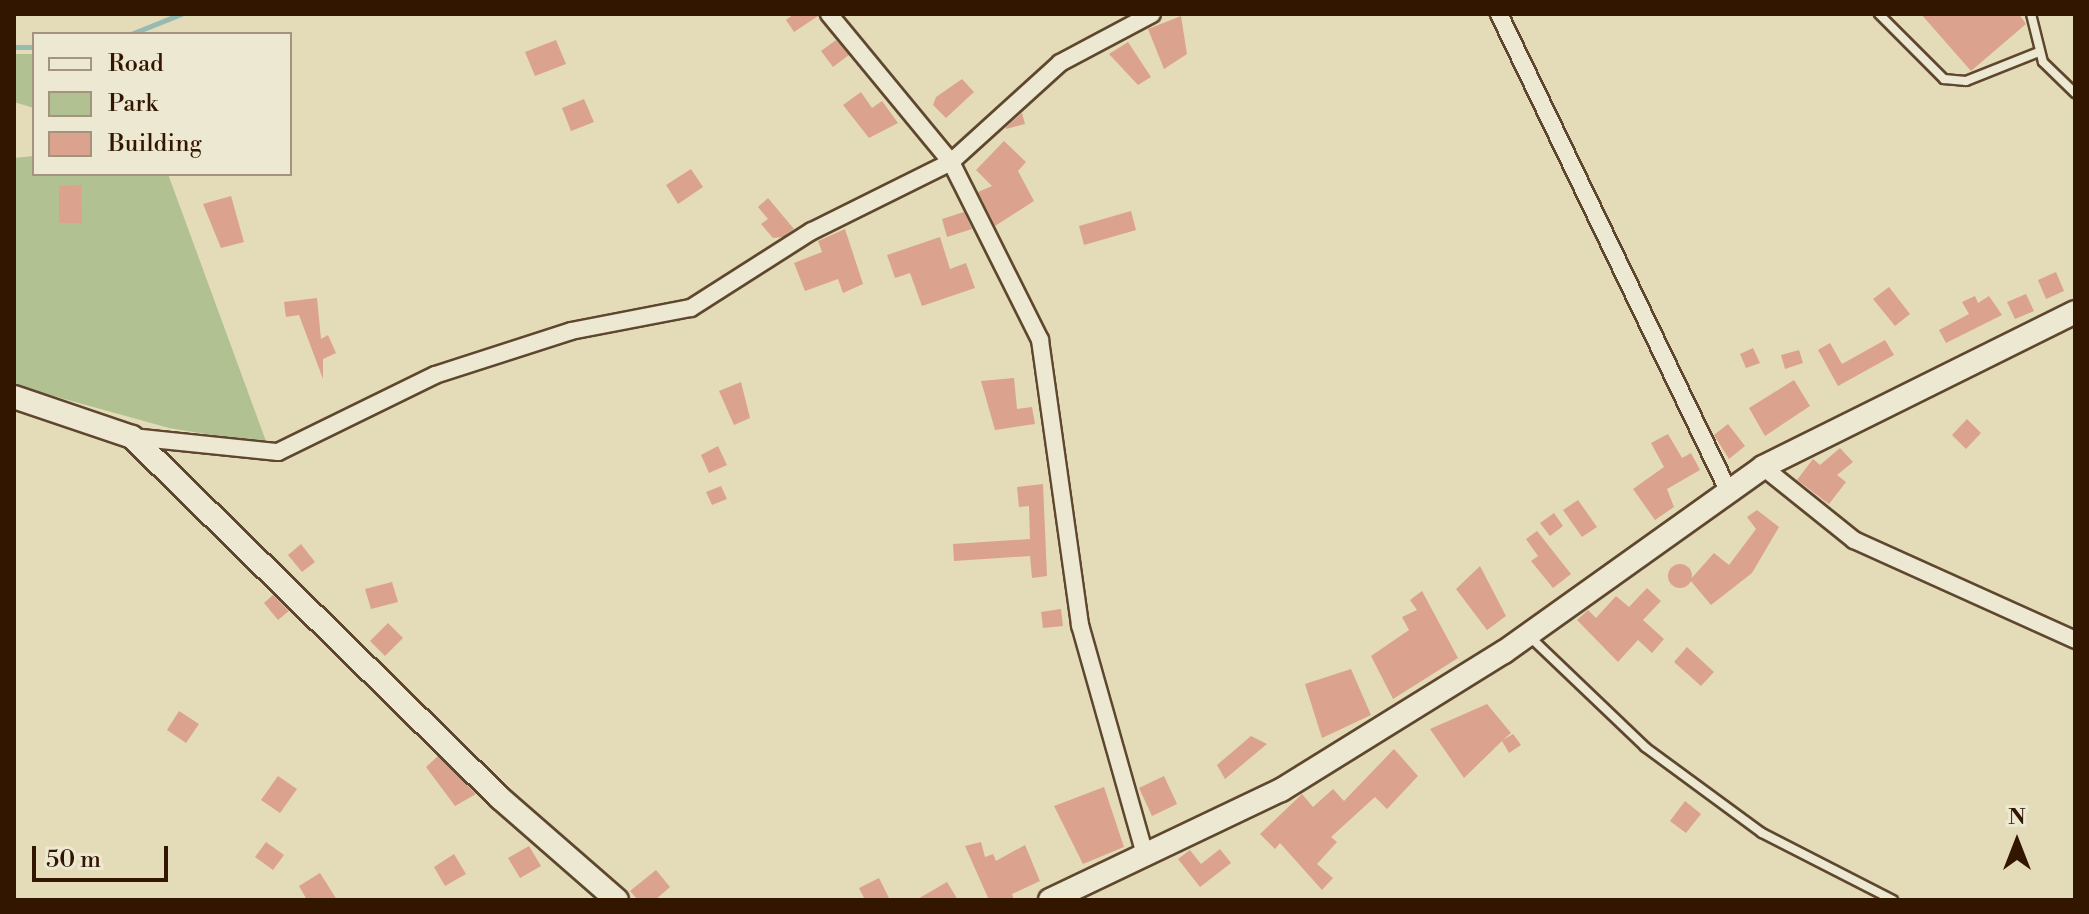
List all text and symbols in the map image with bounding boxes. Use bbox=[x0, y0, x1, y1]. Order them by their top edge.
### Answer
legend bbox=[32, 32, 292, 176]
text: Road bbox=[108, 49, 164, 79]
text: Park bbox=[108, 89, 158, 119]
text: Building bbox=[108, 129, 202, 159]
north arrow bbox=[1977, 802, 2057, 882]
text: N bbox=[2008, 804, 2026, 831]
scale bar bbox=[36, 830, 172, 880]
text: 50 m bbox=[46, 845, 101, 875]

